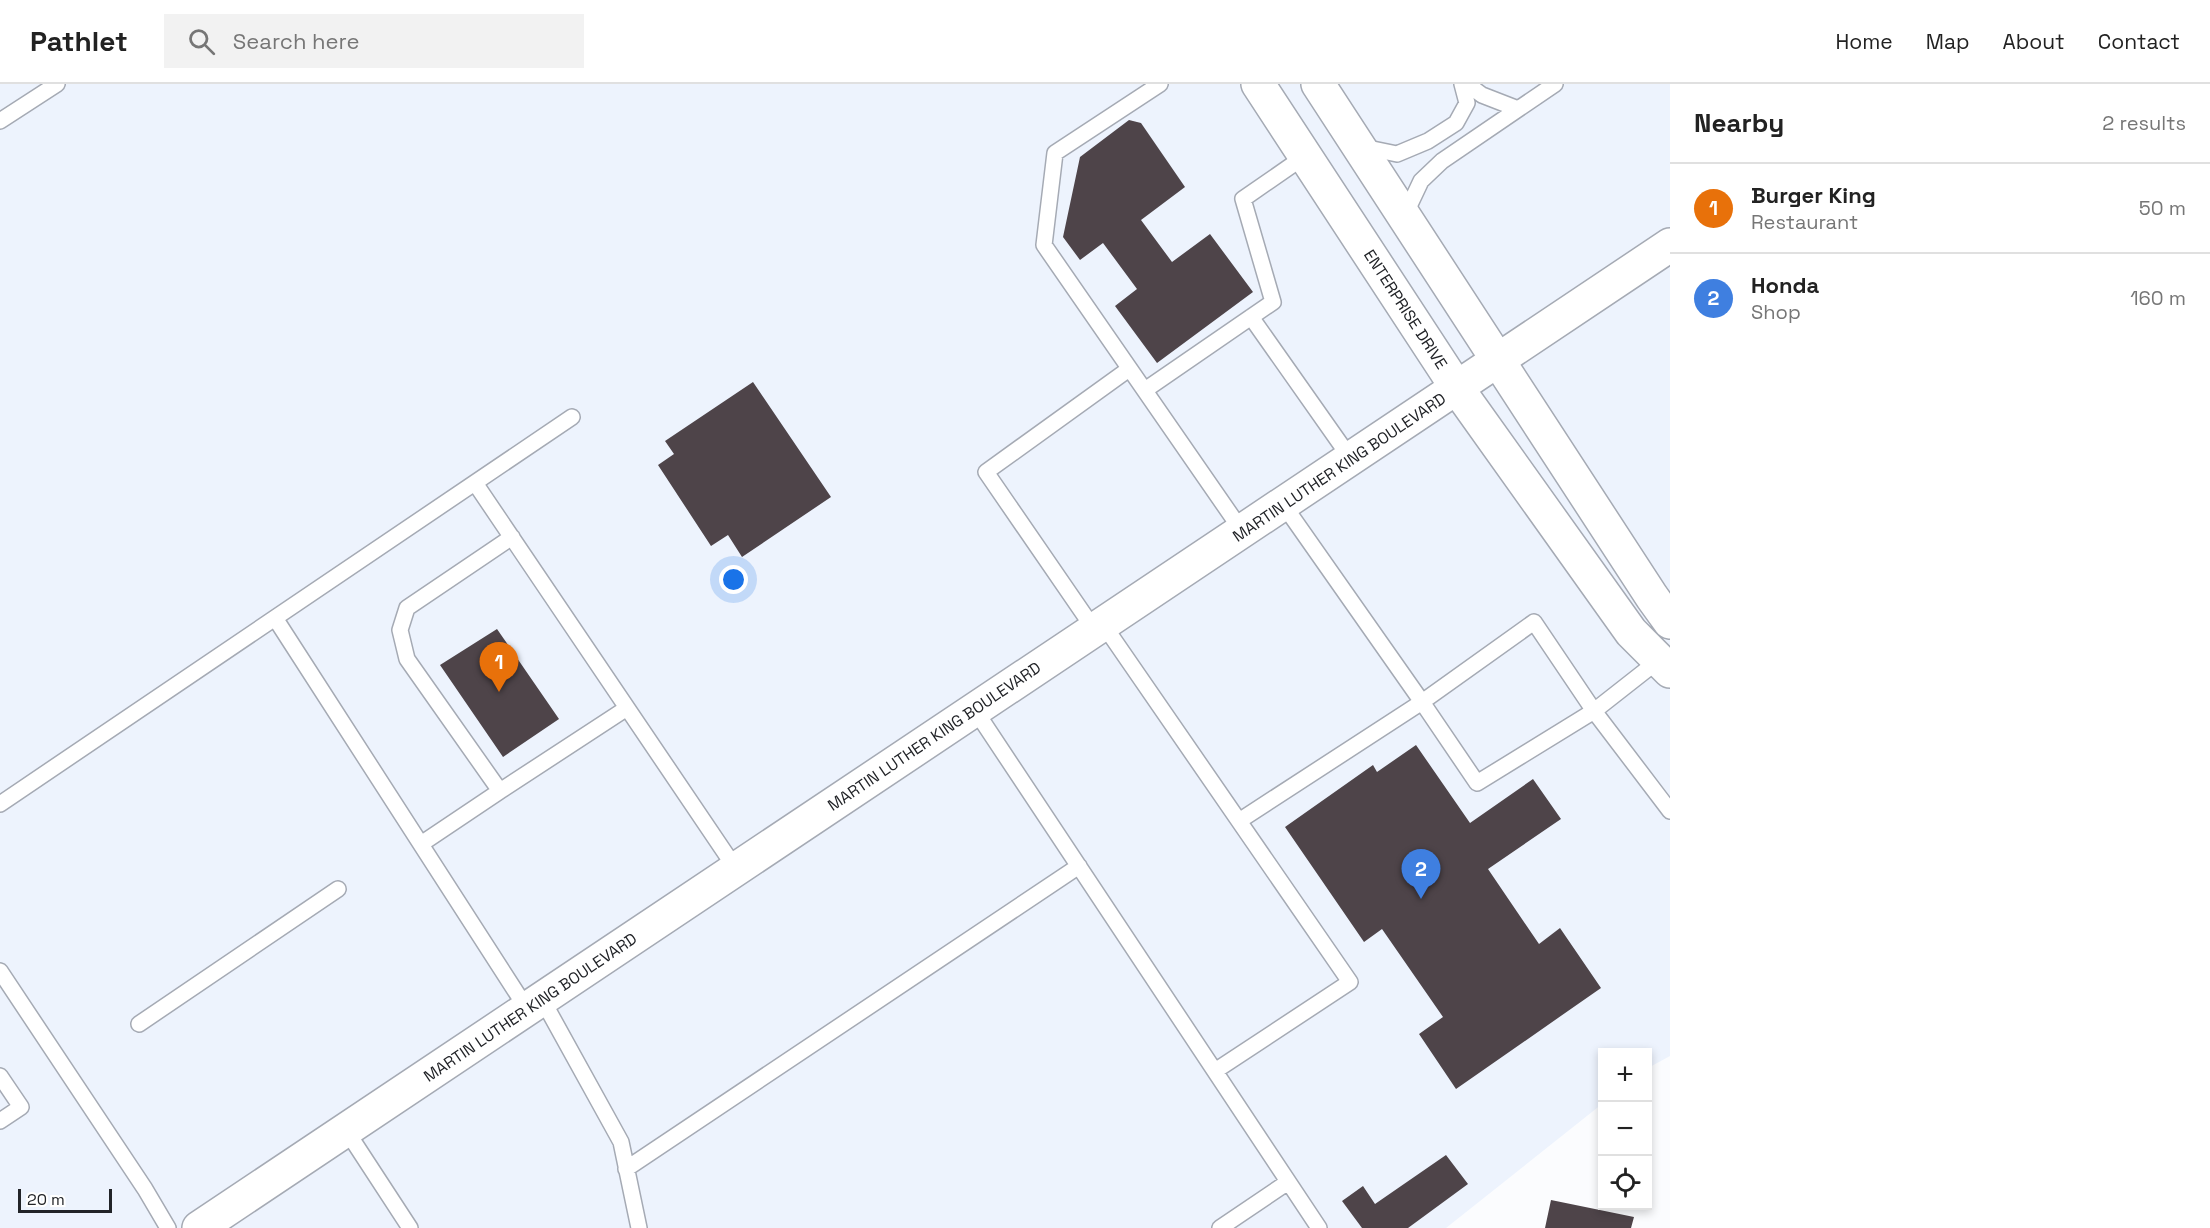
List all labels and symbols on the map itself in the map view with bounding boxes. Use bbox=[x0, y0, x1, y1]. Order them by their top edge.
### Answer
street label: ENTERPRISE DRIVE bbox=[1359, 246, 1452, 373]
street label: MARTIN LUTHER KING BOULEVARD bbox=[1229, 388, 1450, 547]
your location bbox=[719, 565, 748, 594]
pin: 1 bbox=[480, 642, 518, 692]
street label: MARTIN LUTHER KING BOULEVARD bbox=[824, 657, 1045, 816]
pin: 2 bbox=[1402, 850, 1440, 899]
street label: MARTIN LUTHER KING BOULEVARD bbox=[420, 928, 641, 1087]
scale bar bbox=[18, 1186, 112, 1214]

